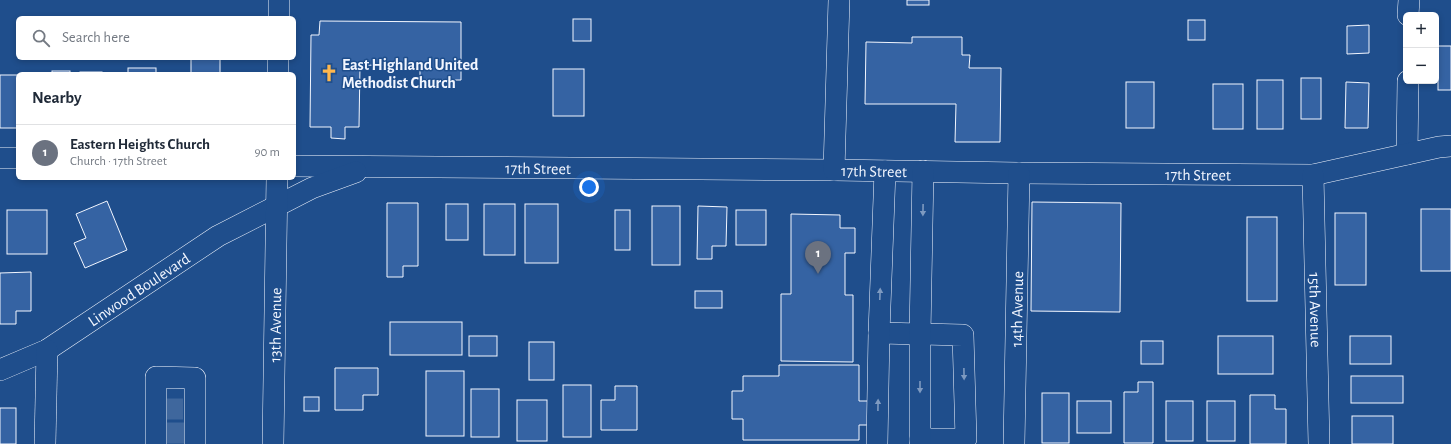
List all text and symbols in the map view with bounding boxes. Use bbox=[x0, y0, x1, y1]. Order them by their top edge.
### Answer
map controls bbox=[1403, 12, 1439, 84]
button: + bbox=[1403, 12, 1439, 48]
search box bbox=[16, 16, 296, 60]
icon: search bbox=[30, 27, 52, 49]
text: Search here bbox=[62, 30, 130, 45]
button: − bbox=[1403, 48, 1439, 84]
place label: East Highland United Methodist Church bbox=[342, 57, 479, 91]
church icon: East Highland United Methodist Church bbox=[319, 63, 339, 83]
text: Nearby bbox=[32, 89, 82, 106]
text: Eastern Heights Church bbox=[70, 137, 210, 152]
text: 1 bbox=[43, 146, 47, 159]
text: 90 m bbox=[254, 146, 280, 159]
text: Church · 17th Street bbox=[70, 155, 167, 168]
street label: 17th Street bbox=[505, 161, 571, 177]
street label: 17th Street bbox=[841, 163, 907, 180]
street label: 17th Street bbox=[1165, 167, 1231, 183]
your location bbox=[579, 177, 599, 197]
one-way arrow bbox=[920, 204, 927, 216]
pin: 1 bbox=[805, 241, 831, 274]
street label: Linwood Boulevard bbox=[85, 250, 193, 329]
street label: 14th Avenue bbox=[1009, 271, 1026, 347]
street label: 15th Avenue bbox=[1306, 272, 1324, 348]
street label: 13th Avenue bbox=[267, 287, 284, 363]
one-way arrow bbox=[877, 288, 884, 300]
one-way arrow bbox=[961, 368, 967, 381]
one-way arrow bbox=[917, 381, 923, 394]
one-way arrow bbox=[875, 398, 881, 411]

